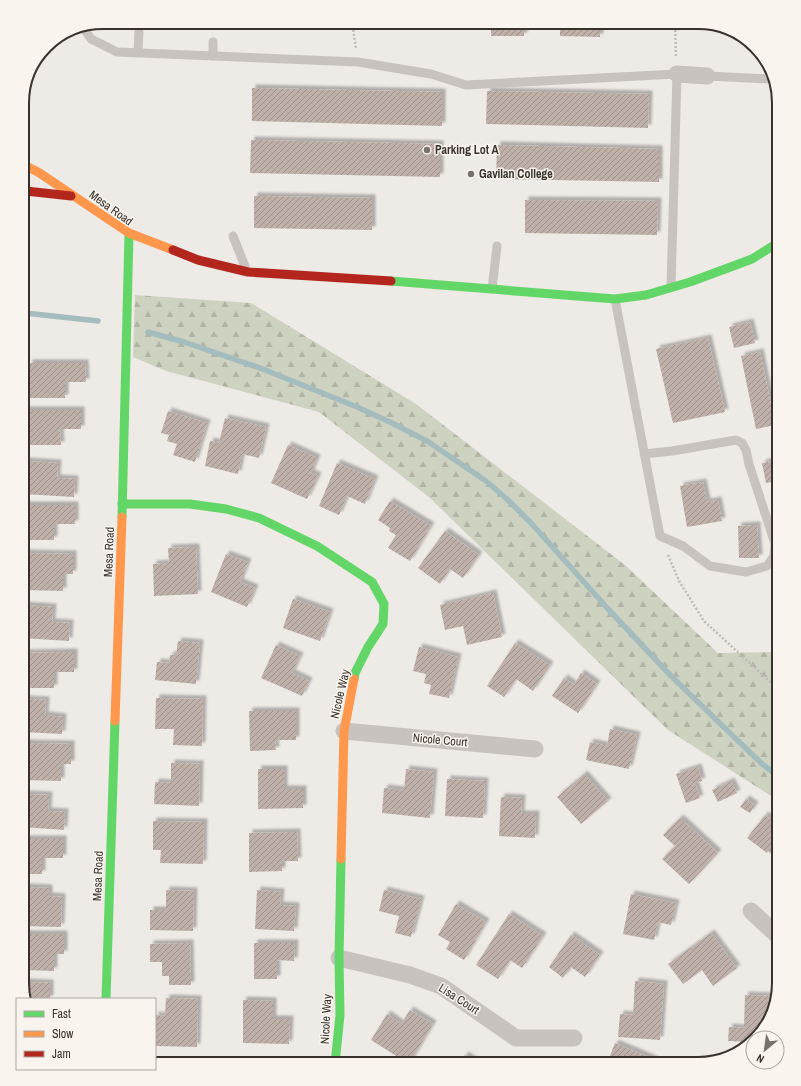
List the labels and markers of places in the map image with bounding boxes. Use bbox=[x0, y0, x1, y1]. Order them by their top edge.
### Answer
place label: Parking Lot A bbox=[435, 142, 500, 158]
marker: Parking Lot A bbox=[422, 145, 432, 155]
place label: Gavilan College bbox=[479, 166, 553, 182]
marker: Gavilan College bbox=[466, 169, 476, 179]

